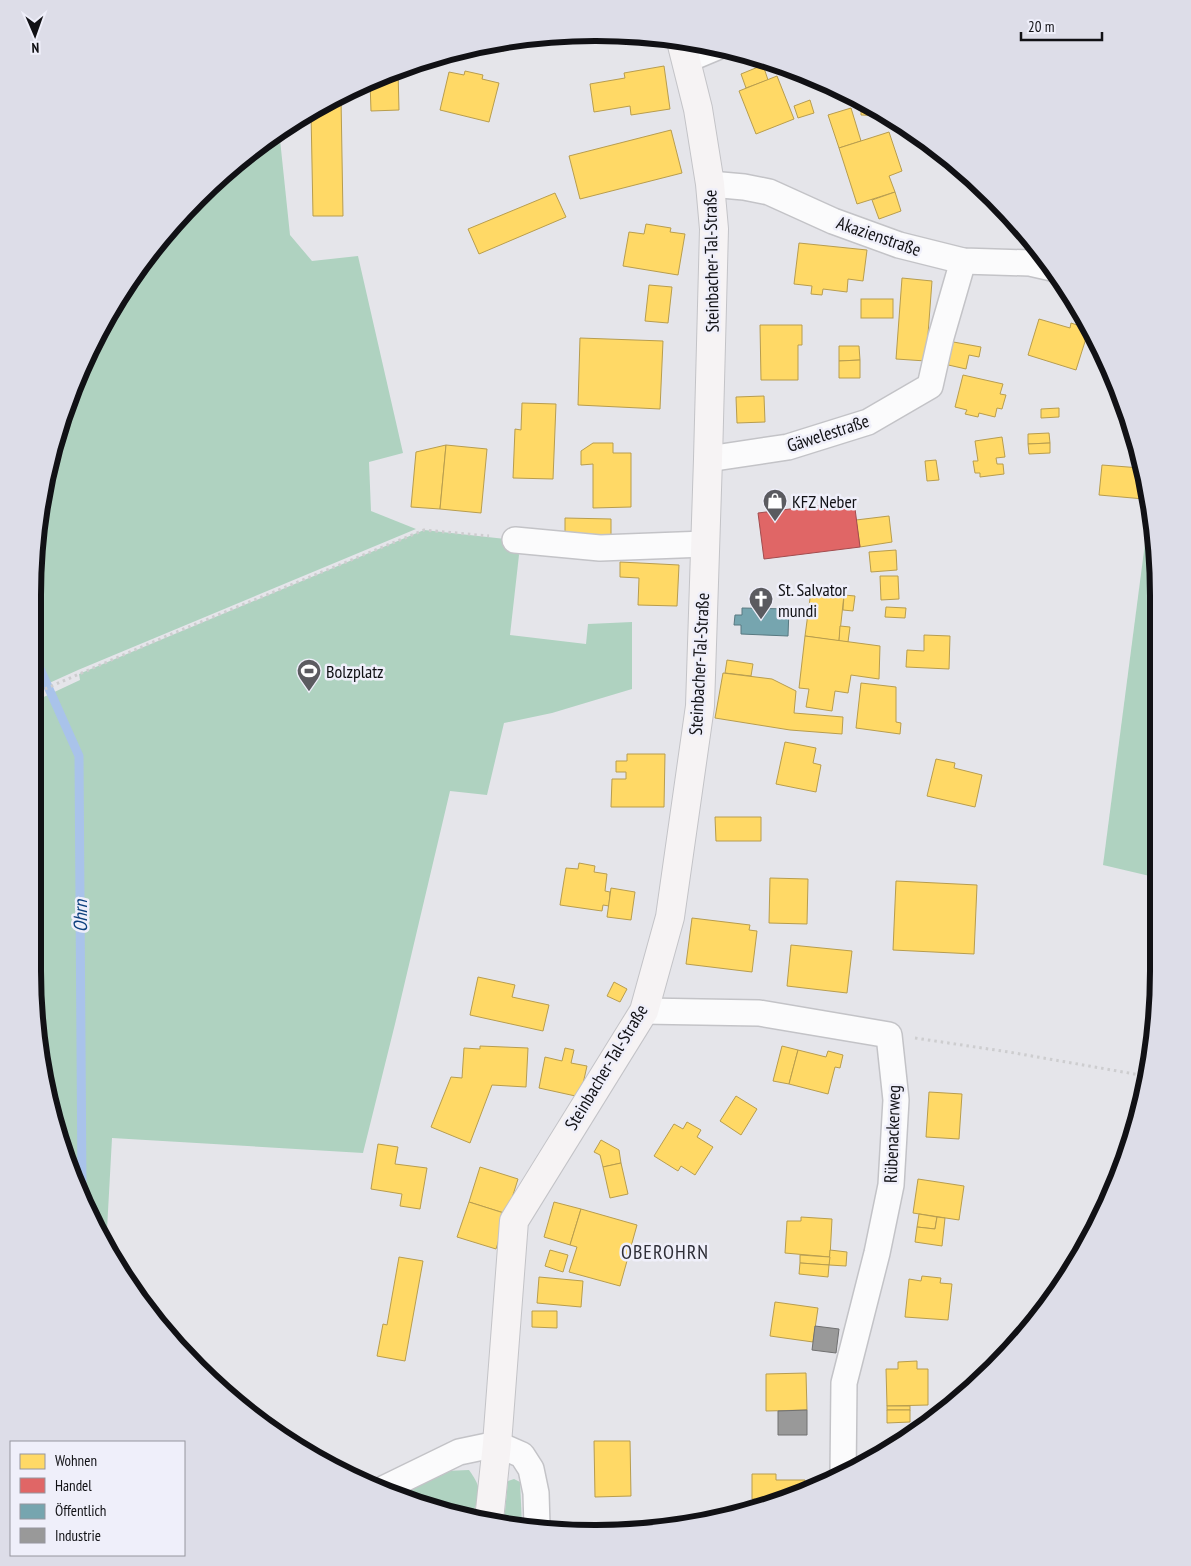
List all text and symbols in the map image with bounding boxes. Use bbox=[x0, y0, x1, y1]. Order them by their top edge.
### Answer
north arrow bbox=[10, 10, 60, 60]
scale bar bbox=[1021, 10, 1102, 42]
text: 20 m bbox=[1028, 17, 1054, 36]
text: N bbox=[31, 39, 40, 57]
street label: Steinbacher-Tal-Straße bbox=[698, 190, 724, 332]
street label: Akazienstraße bbox=[834, 211, 924, 261]
street label: Gäwelestraße bbox=[784, 409, 872, 457]
shop icon: KFZ Neber bbox=[762, 488, 788, 522]
place label: KFZ Neber bbox=[792, 490, 857, 513]
place label: St. Salvator mundi bbox=[778, 578, 847, 622]
church icon: St. Salvator mundi bbox=[748, 586, 774, 620]
street label: Steinbacher-Tal-Straße bbox=[684, 592, 714, 736]
sports icon: Bolzplatz bbox=[296, 658, 322, 692]
place label: Bolzplatz bbox=[326, 660, 384, 683]
water label: Ohrn bbox=[68, 898, 92, 932]
street label: Steinbacher-Tal-Straße bbox=[559, 1000, 653, 1134]
street label: Rübenackerweg bbox=[879, 1085, 905, 1183]
district label: OBEROHRN bbox=[621, 1239, 709, 1265]
legend bbox=[10, 1441, 185, 1556]
text: Wohnen bbox=[55, 1451, 97, 1470]
text: Handel bbox=[55, 1476, 92, 1495]
text: Öffentlich bbox=[55, 1501, 106, 1520]
text: Industrie bbox=[55, 1526, 101, 1545]

